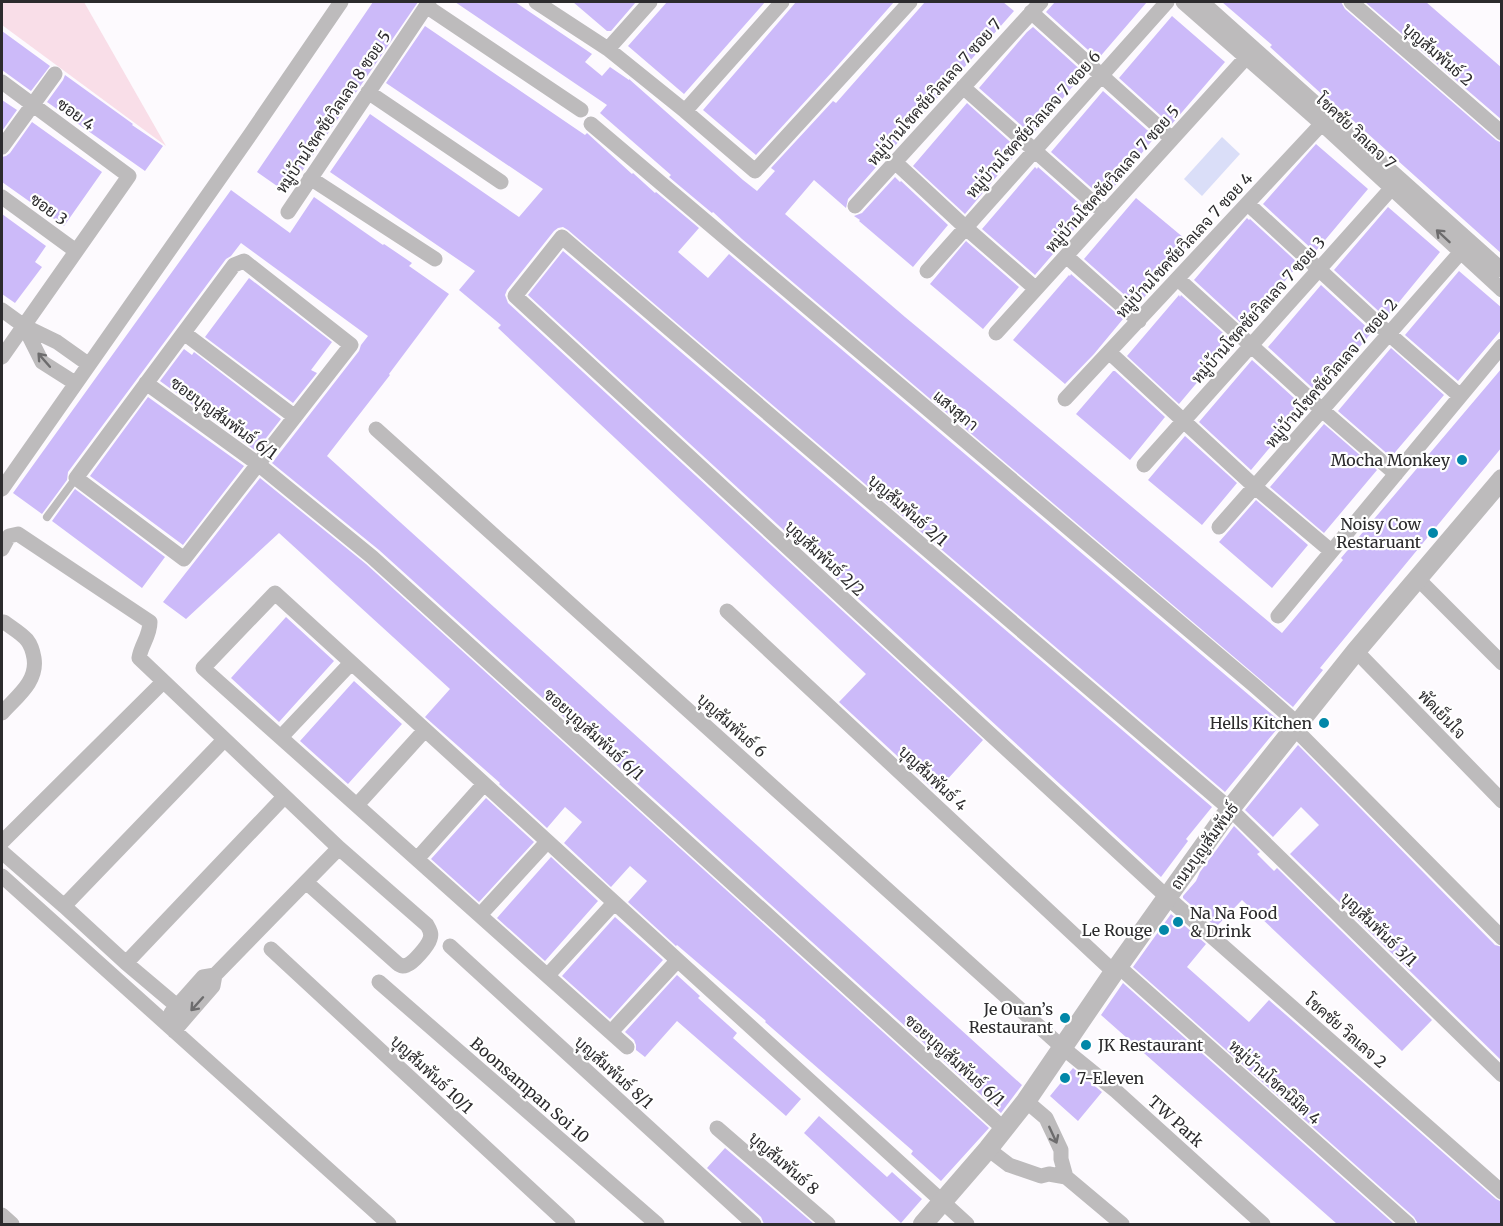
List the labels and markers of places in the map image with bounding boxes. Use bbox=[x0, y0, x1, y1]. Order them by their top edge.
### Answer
place label: Mocha Monkey bbox=[1331, 450, 1451, 470]
marker: Mocha Monkey bbox=[1455, 453, 1469, 467]
place label: Noisy Cow Restaruant bbox=[1336, 514, 1422, 552]
marker: Noisy Cow Restaruant bbox=[1426, 526, 1440, 540]
place label: Hells Kitchen bbox=[1210, 713, 1312, 733]
marker: Hells Kitchen bbox=[1317, 716, 1331, 730]
place label: Na Na Food & Drink bbox=[1190, 903, 1278, 941]
marker: Na Na Food & Drink bbox=[1171, 915, 1185, 929]
place label: Le Rouge bbox=[1082, 920, 1152, 940]
marker: Le Rouge bbox=[1157, 923, 1171, 937]
place label: Je Ouan’s Restaurant bbox=[969, 999, 1054, 1037]
marker: Je Ouan’s Restaurant bbox=[1058, 1011, 1072, 1025]
place label: JK Restaurant bbox=[1097, 1035, 1204, 1055]
marker: JK Restaurant bbox=[1079, 1038, 1093, 1052]
place label: 7-Eleven bbox=[1077, 1068, 1145, 1088]
marker: 7-Eleven bbox=[1058, 1071, 1072, 1085]

